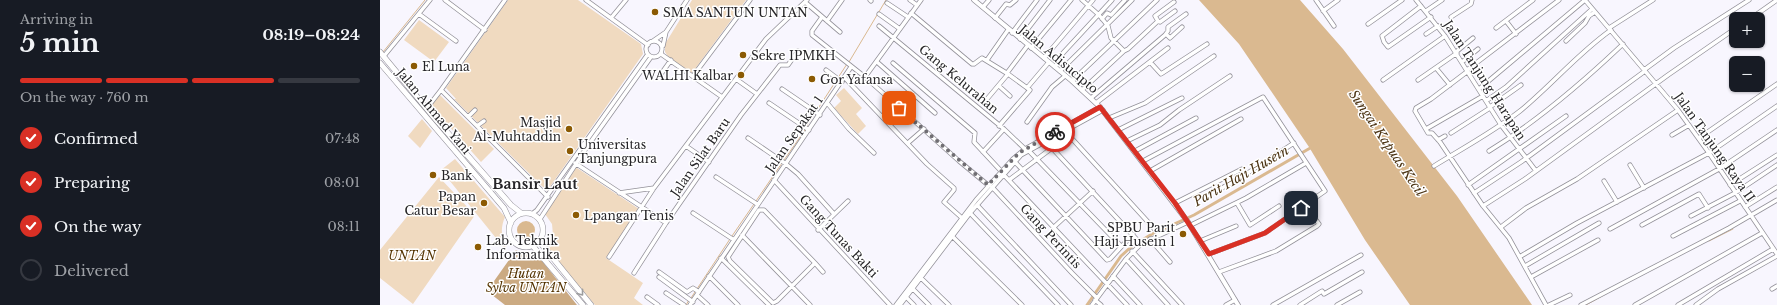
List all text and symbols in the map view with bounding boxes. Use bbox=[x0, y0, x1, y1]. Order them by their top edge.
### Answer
place label: SMA SANTUN UNTAN bbox=[663, 5, 808, 20]
marker: SMA SANTUN UNTAN bbox=[650, 7, 660, 17]
text: Arriving in bbox=[20, 11, 93, 28]
map controls bbox=[1729, 12, 1765, 92]
button: + bbox=[1729, 12, 1765, 48]
street label: Jalan Tanjung Harapan bbox=[1440, 16, 1529, 143]
street label: Jalan Adisucipto bbox=[1015, 20, 1102, 97]
text: 08:19–08:24 bbox=[262, 25, 360, 44]
text: 5 min bbox=[20, 27, 99, 59]
street label: Gang Kelurahan bbox=[916, 41, 1002, 117]
place label: Sekre IPMKH bbox=[751, 48, 836, 63]
marker: Sekre IPMKH bbox=[738, 50, 748, 60]
button: − bbox=[1729, 56, 1765, 92]
place label: El Luna bbox=[422, 59, 470, 74]
marker: El Luna bbox=[409, 61, 419, 71]
street label: Jalan Ahmad Yani bbox=[392, 63, 474, 157]
place label: WALHI Kalbar bbox=[641, 68, 733, 83]
marker: WALHI Kalbar bbox=[736, 70, 746, 80]
place label: Gor Yafansa bbox=[820, 72, 893, 87]
marker: Gor Yafansa bbox=[807, 74, 817, 84]
water label: Sungai Kapuas Kecil bbox=[1345, 86, 1430, 200]
street label: Jalan Tanjung Raya II bbox=[1670, 88, 1758, 205]
text: On the way · 760 m bbox=[20, 89, 148, 106]
pin bbox=[882, 91, 916, 125]
street label: Jalan Sepakat 1 bbox=[761, 93, 826, 177]
icon: bag bbox=[888, 97, 910, 119]
courier bbox=[1035, 112, 1075, 152]
place label: Masjid Al-Muhtaddin bbox=[473, 115, 561, 144]
street label: Jalan Silat Baru bbox=[666, 115, 733, 201]
icon: bike bbox=[1044, 121, 1066, 143]
marker: Masjid Al-Muhtaddin bbox=[564, 124, 574, 134]
icon: check bbox=[20, 127, 42, 149]
text: Confirmed bbox=[54, 129, 138, 148]
text: 07:48 bbox=[325, 130, 360, 147]
place label: Universitas Tanjungpura bbox=[578, 137, 657, 166]
water label: Parit Haji Husein bbox=[1189, 142, 1292, 211]
marker: Universitas Tanjungpura bbox=[565, 146, 575, 156]
place label: Bank bbox=[441, 168, 473, 183]
marker: Bank bbox=[428, 170, 438, 180]
icon: check bbox=[20, 171, 42, 193]
text: Preparing bbox=[54, 173, 130, 192]
text: 08:01 bbox=[324, 174, 360, 191]
district label: Bansir Laut bbox=[492, 175, 578, 193]
place label: Papan Catur Besar bbox=[404, 189, 476, 218]
street label: Gang Tunas Bakti bbox=[797, 191, 881, 281]
pin bbox=[1284, 191, 1318, 225]
icon: home bbox=[1290, 197, 1312, 219]
marker: Papan Catur Besar bbox=[479, 198, 489, 208]
street label: Gang Perintis bbox=[1017, 201, 1085, 271]
place label: Lpangan Tenis bbox=[584, 208, 674, 223]
marker: Lpangan Tenis bbox=[571, 210, 581, 220]
icon: check bbox=[20, 215, 42, 237]
text: On the way bbox=[54, 217, 142, 236]
text: 08:11 bbox=[328, 218, 360, 235]
place label: SPBU Parit Haji Husein 1 bbox=[1094, 220, 1175, 249]
marker: SPBU Parit Haji Husein 1 bbox=[1178, 229, 1188, 239]
place label: Lab. Teknik Informatika bbox=[486, 233, 560, 262]
marker: Lab. Teknik Informatika bbox=[473, 242, 483, 252]
park label: UNTAN bbox=[388, 248, 437, 263]
text: Delivered bbox=[54, 261, 129, 280]
park label: Hutan Sylva UNTAN bbox=[486, 266, 567, 295]
one-way arrow bbox=[576, 289, 583, 296]

